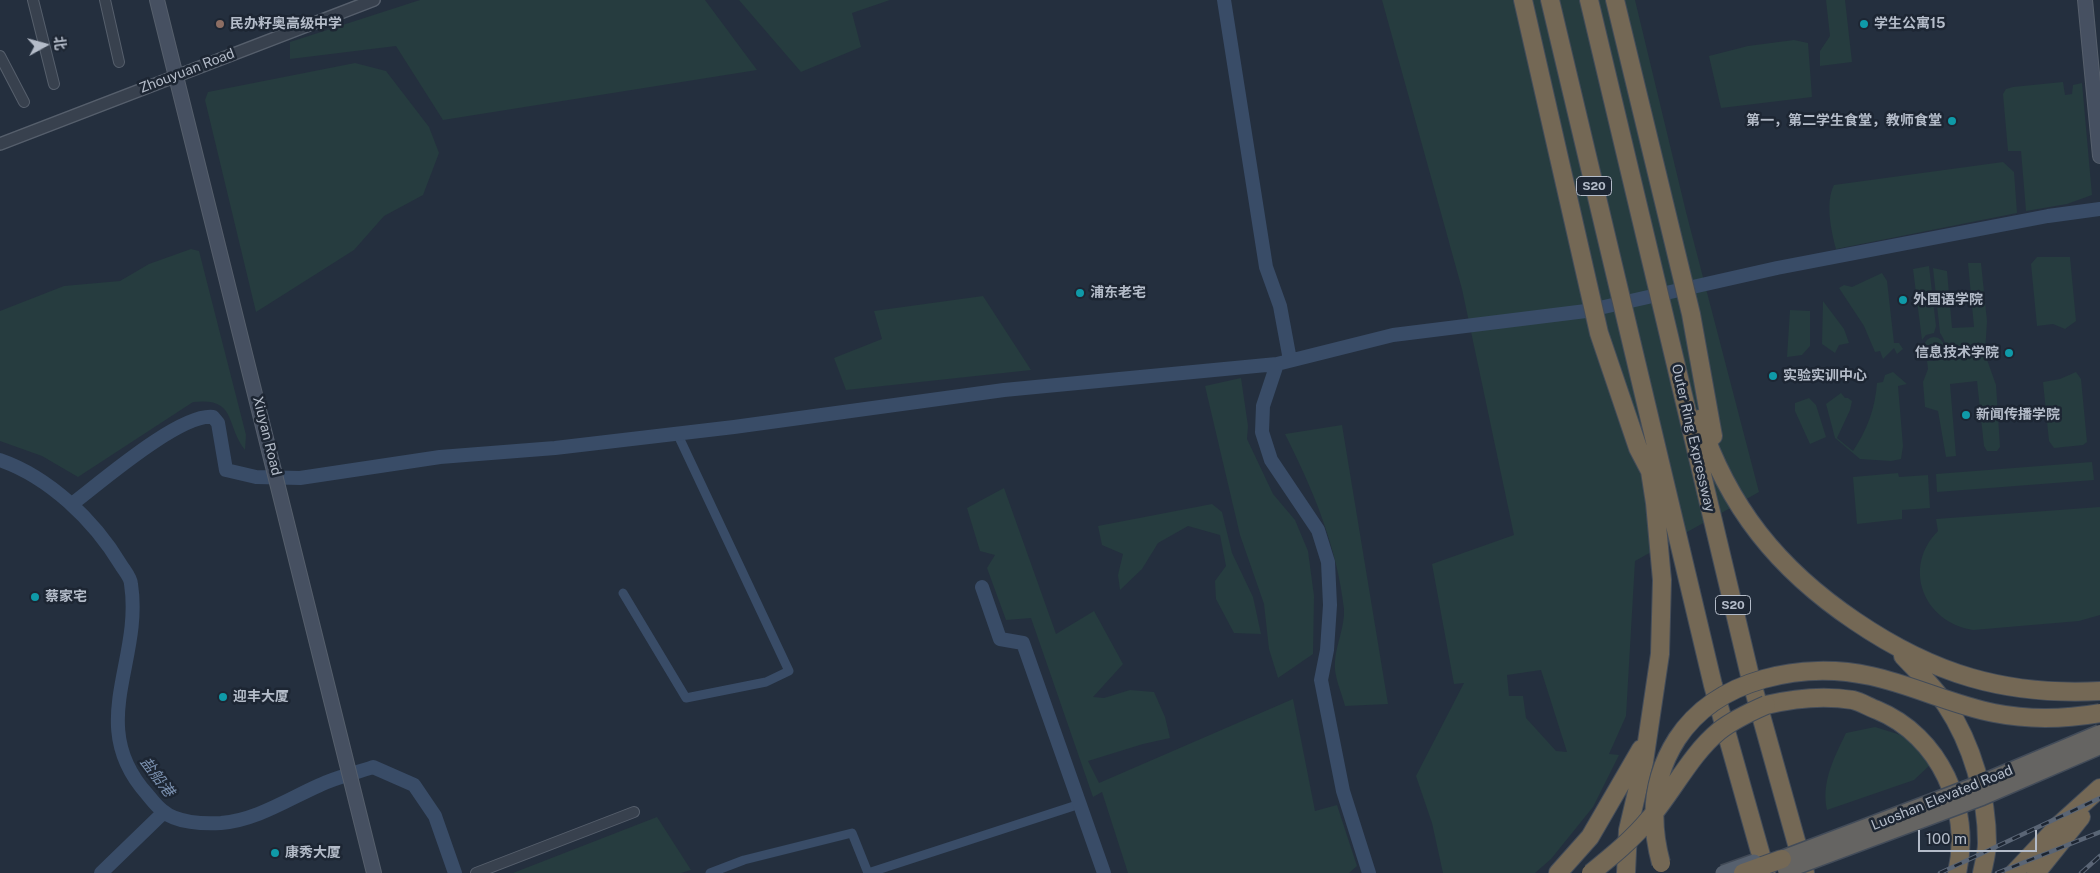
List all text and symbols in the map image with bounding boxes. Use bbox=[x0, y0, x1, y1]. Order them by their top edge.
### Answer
place label: 民办籽奥高级中学 bbox=[230, 16, 342, 32]
place label: 学生公寓15 bbox=[1874, 16, 1945, 32]
marker: 民办籽奥高级中学 bbox=[214, 18, 226, 30]
marker: 学生公寓15 bbox=[1858, 18, 1870, 30]
north arrow bbox=[20, 20, 70, 70]
text: 北 bbox=[51, 35, 69, 51]
street label: Zhouyuan Road bbox=[137, 45, 237, 97]
place label: 第一，第二学生食堂，教师食堂 bbox=[1746, 113, 1942, 129]
marker: 第一，第二学生食堂，教师食堂 bbox=[1946, 115, 1958, 127]
road number: S20 bbox=[1576, 177, 1612, 196]
place label: 浦东老宅 bbox=[1090, 285, 1146, 301]
marker: 浦东老宅 bbox=[1074, 287, 1086, 299]
place label: 外国语学院 bbox=[1913, 292, 1983, 308]
marker: 外国语学院 bbox=[1897, 294, 1909, 306]
place label: 信息技术学院 bbox=[1915, 345, 1999, 361]
marker: 信息技术学院 bbox=[2003, 347, 2015, 359]
street label: Outer Ring Expressway bbox=[1668, 362, 1718, 514]
place label: 实验实训中心 bbox=[1783, 368, 1867, 384]
marker: 实验实训中心 bbox=[1767, 370, 1779, 382]
street label: Xiuyan Road bbox=[249, 395, 285, 477]
place label: 新闻传播学院 bbox=[1976, 407, 2060, 423]
marker: 新闻传播学院 bbox=[1960, 409, 1972, 421]
place label: 蔡家宅 bbox=[45, 589, 87, 605]
marker: 蔡家宅 bbox=[29, 591, 41, 603]
road number: S20 bbox=[1716, 596, 1750, 614]
place label: 迎丰大厦 bbox=[233, 689, 289, 705]
marker: 迎丰大厦 bbox=[217, 691, 229, 703]
water label: 盐船港 bbox=[136, 754, 178, 800]
street label: Luoshan Elevated Road bbox=[1869, 762, 2015, 834]
scale bar bbox=[1920, 820, 2039, 852]
text: 100 m bbox=[1926, 830, 1967, 847]
place label: 康秀大厦 bbox=[285, 845, 341, 861]
marker: 康秀大厦 bbox=[269, 847, 281, 859]

